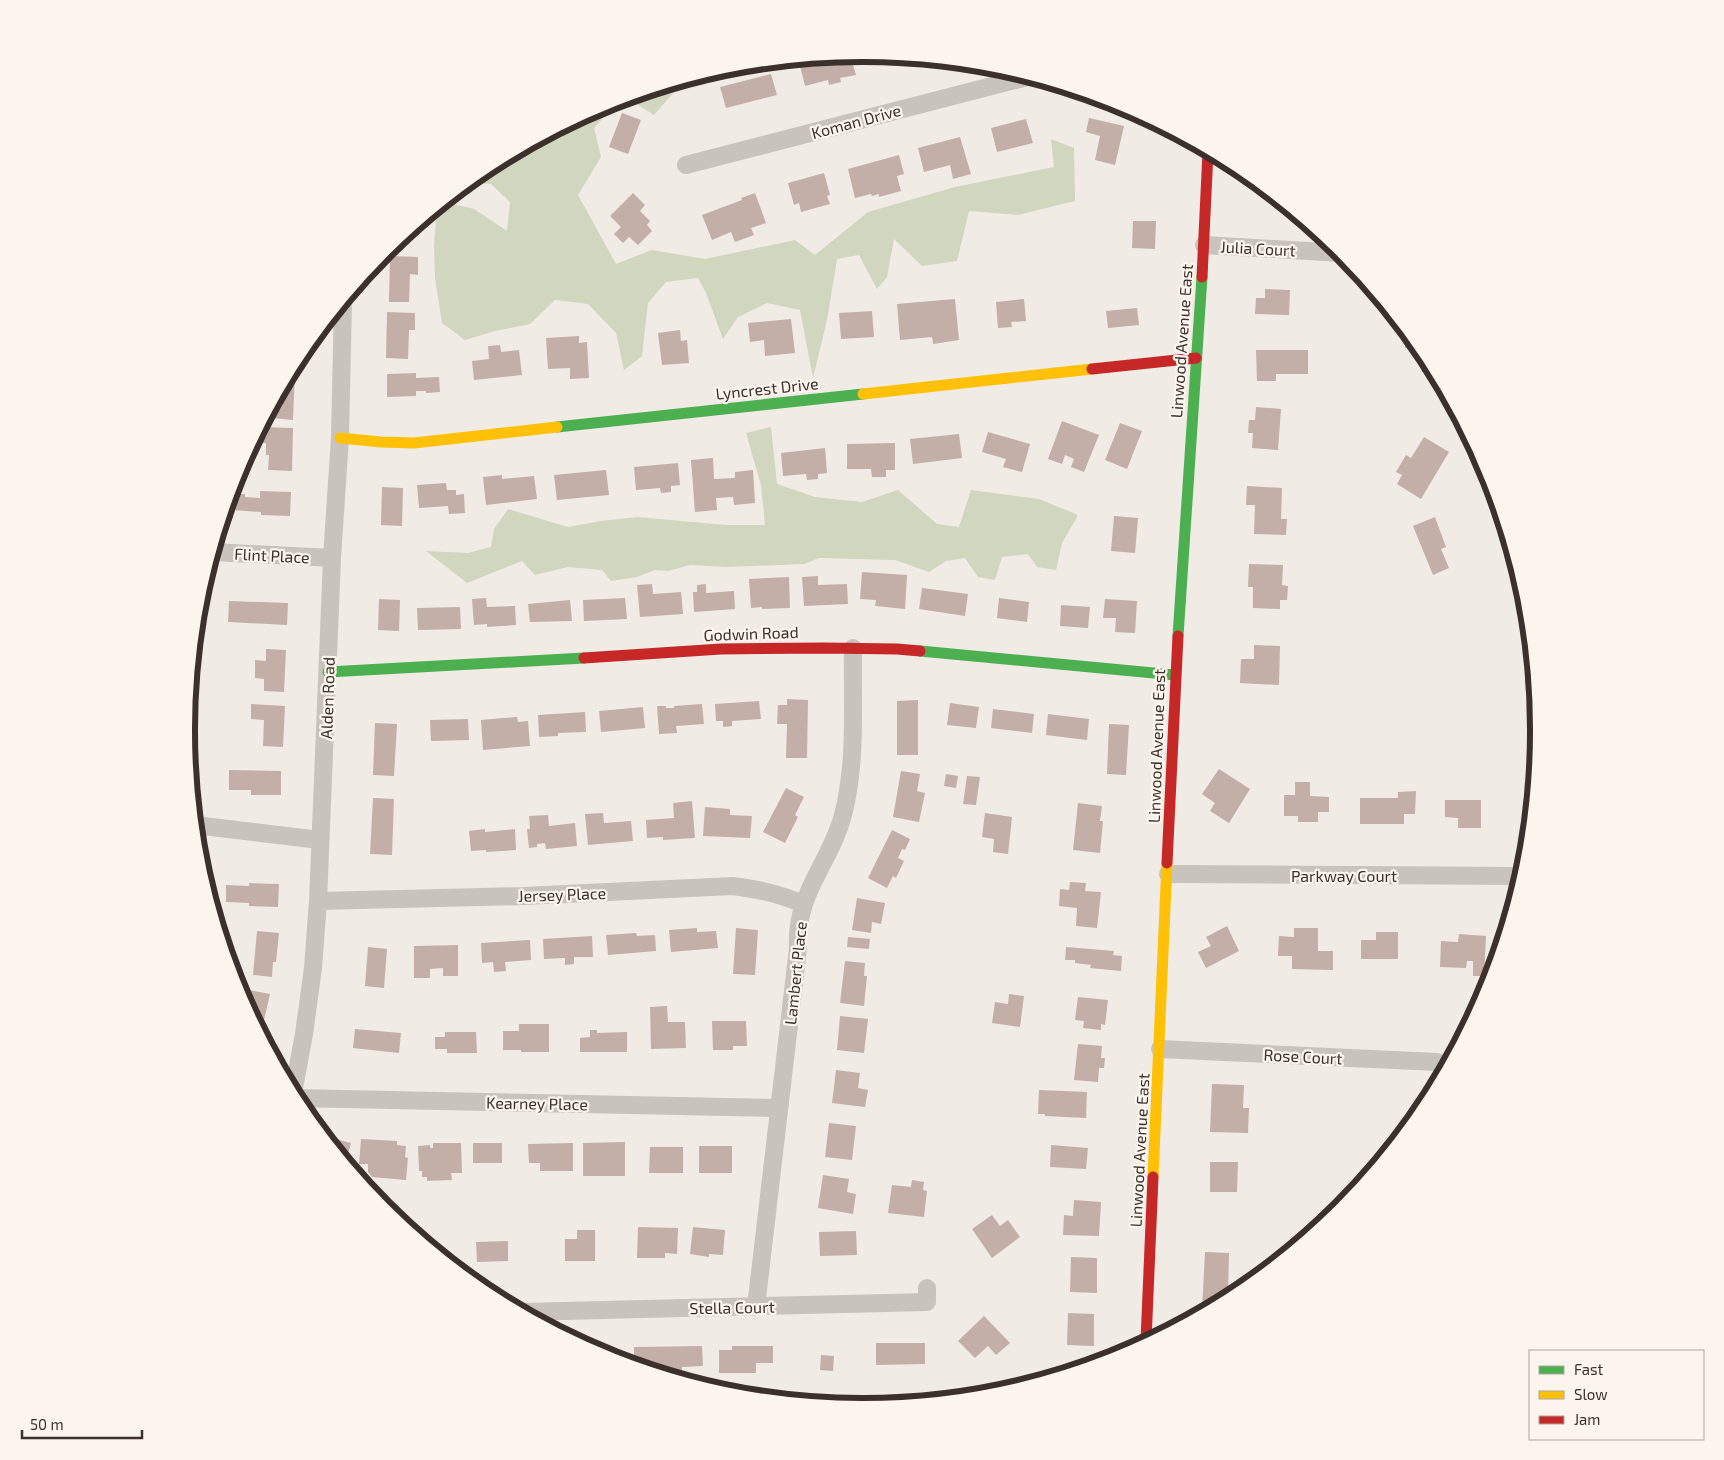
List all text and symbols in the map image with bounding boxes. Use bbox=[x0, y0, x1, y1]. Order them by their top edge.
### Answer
street label: Koman Drive bbox=[809, 100, 903, 142]
street label: Julia Court bbox=[1220, 237, 1296, 259]
street label: Linwood Avenue East bbox=[1166, 263, 1196, 419]
street label: Lyncrest Drive bbox=[715, 373, 819, 403]
street label: Flint Place bbox=[234, 544, 310, 566]
street label: Godwin Road bbox=[703, 622, 799, 644]
street label: Alden Road bbox=[316, 657, 338, 739]
street label: Linwood Avenue East bbox=[1144, 669, 1168, 823]
street label: Parkway Court bbox=[1291, 866, 1397, 885]
street label: Jersey Place bbox=[518, 883, 606, 905]
street label: Lambert Place bbox=[780, 920, 810, 1026]
street label: Rose Court bbox=[1263, 1044, 1343, 1068]
street label: Linwood Avenue East bbox=[1125, 1072, 1153, 1228]
street label: Kearney Place bbox=[486, 1093, 588, 1113]
street label: Stella Court bbox=[689, 1297, 775, 1317]
legend bbox=[1529, 1350, 1704, 1440]
text: Fast bbox=[1574, 1360, 1604, 1378]
text: Slow bbox=[1574, 1385, 1608, 1403]
scale bar bbox=[22, 1408, 142, 1440]
text: Jam bbox=[1574, 1410, 1600, 1428]
text: 50 m bbox=[30, 1415, 64, 1433]

